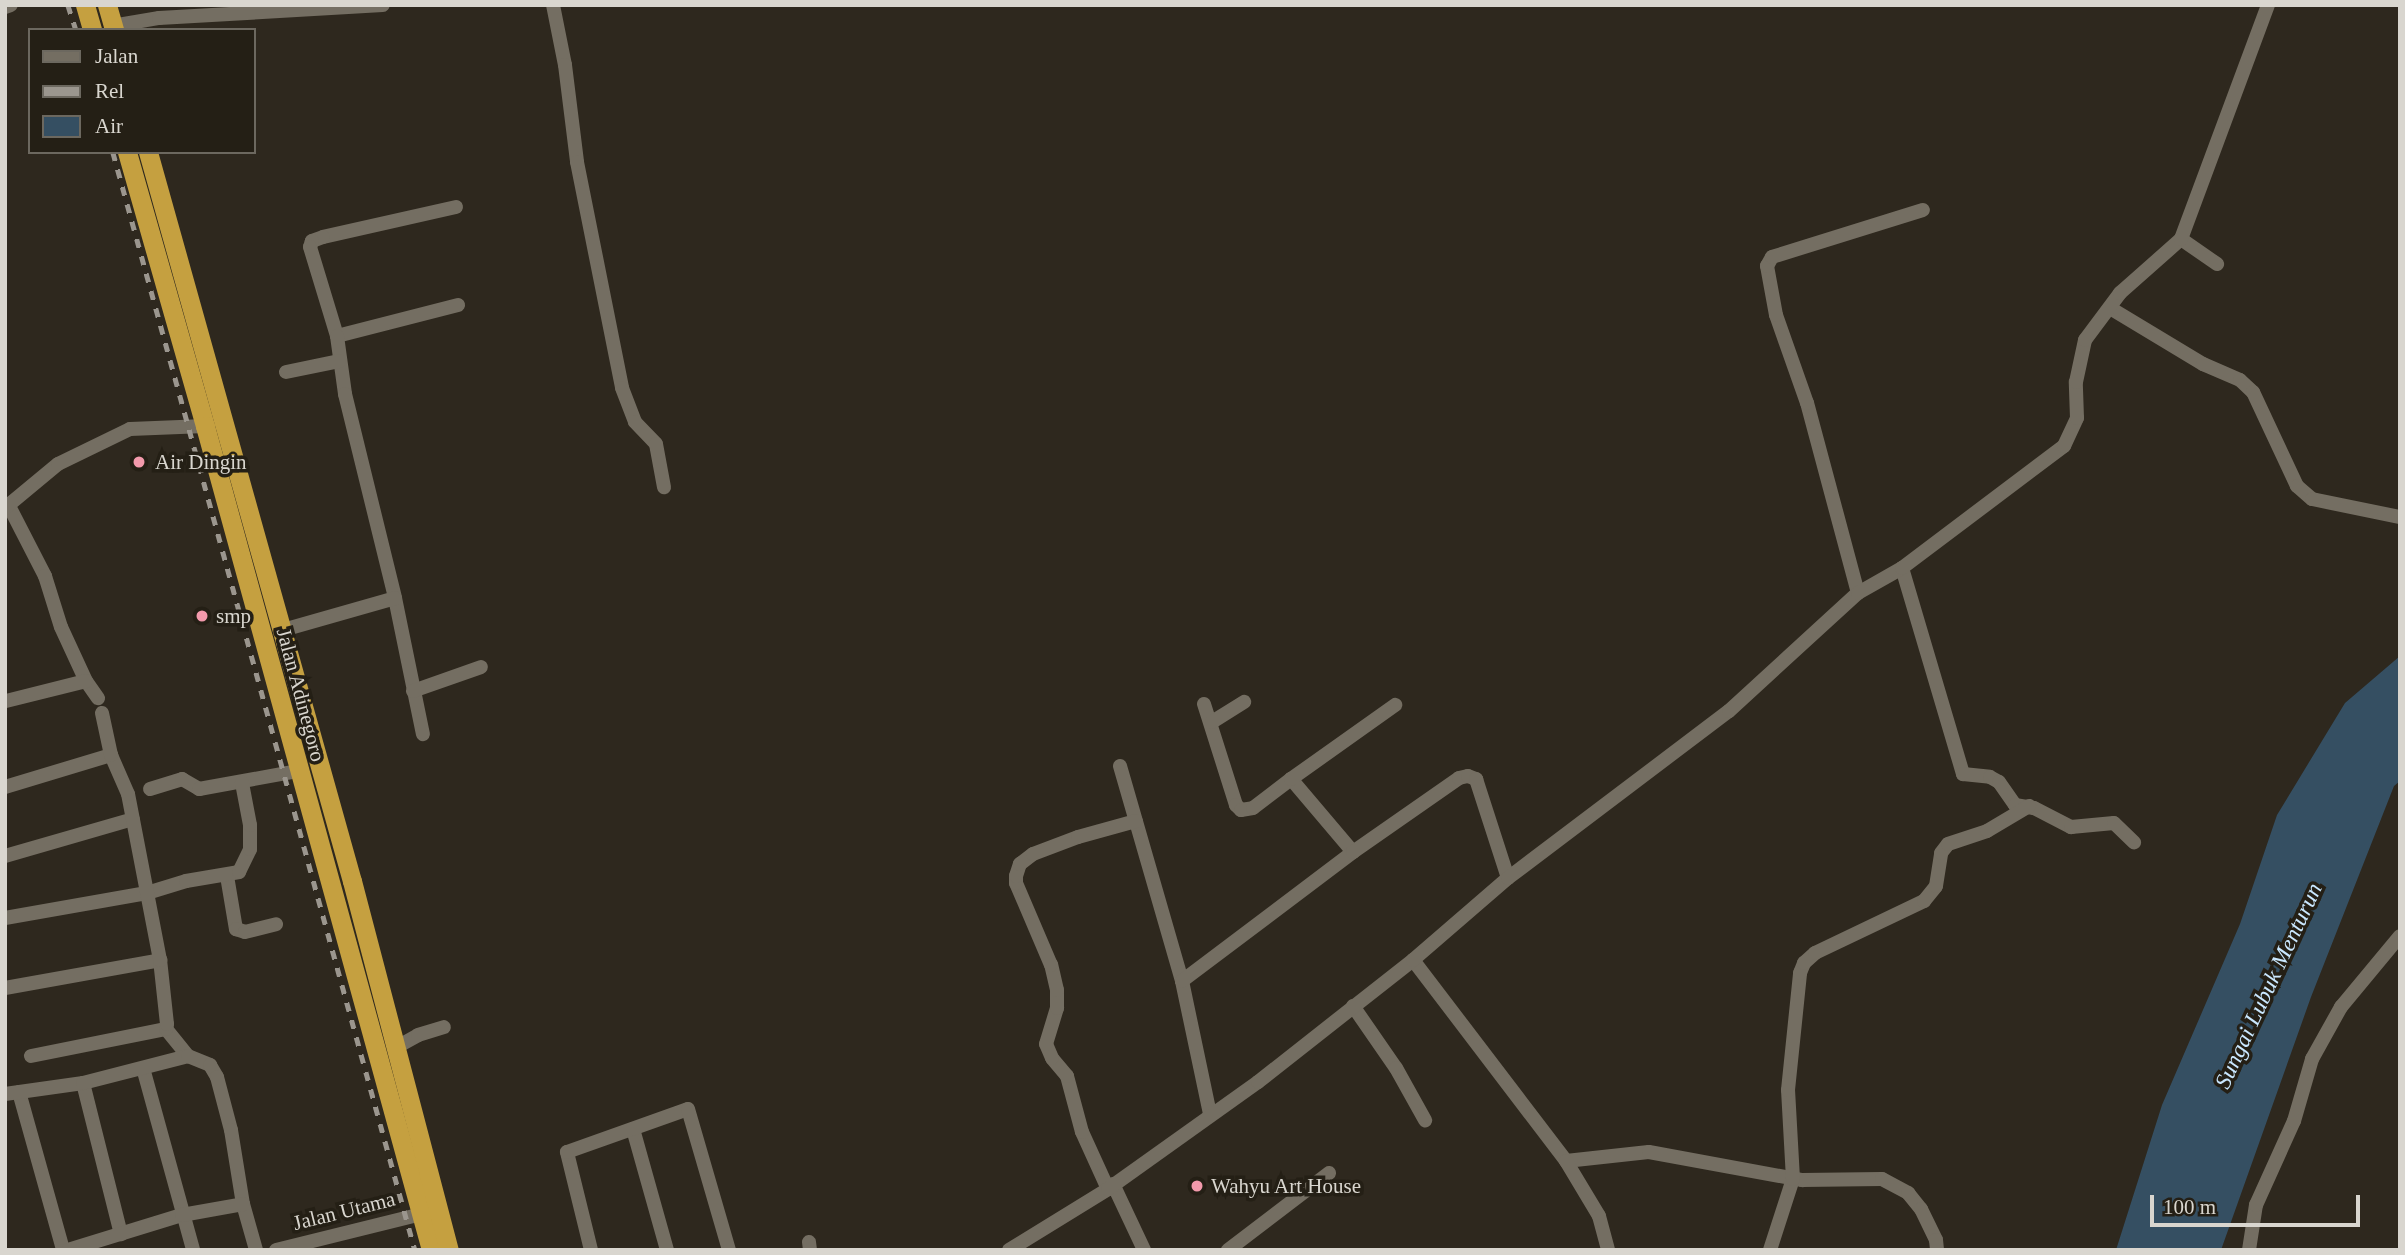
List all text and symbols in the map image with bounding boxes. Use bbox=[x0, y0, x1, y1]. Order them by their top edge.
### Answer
legend bbox=[28, 28, 256, 154]
text: Jalan bbox=[95, 44, 138, 68]
text: Rel bbox=[95, 79, 124, 103]
text: Air bbox=[95, 114, 123, 138]
place label: Air Dingin bbox=[155, 449, 247, 475]
marker: Air Dingin bbox=[129, 452, 149, 472]
place label: smp bbox=[216, 603, 251, 629]
marker: smp bbox=[194, 608, 210, 624]
street label: Jalan Adinegoro bbox=[271, 625, 331, 765]
water label: Sungai Lubuk Menturun bbox=[2209, 879, 2329, 1093]
place label: Wahyu Art House bbox=[1211, 1173, 1362, 1199]
marker: Wahyu Art House bbox=[1189, 1178, 1205, 1194]
scale bar bbox=[2153, 1182, 2363, 1226]
street label: Jalan Utama bbox=[290, 1186, 398, 1236]
text: 100 m bbox=[2163, 1195, 2216, 1219]

